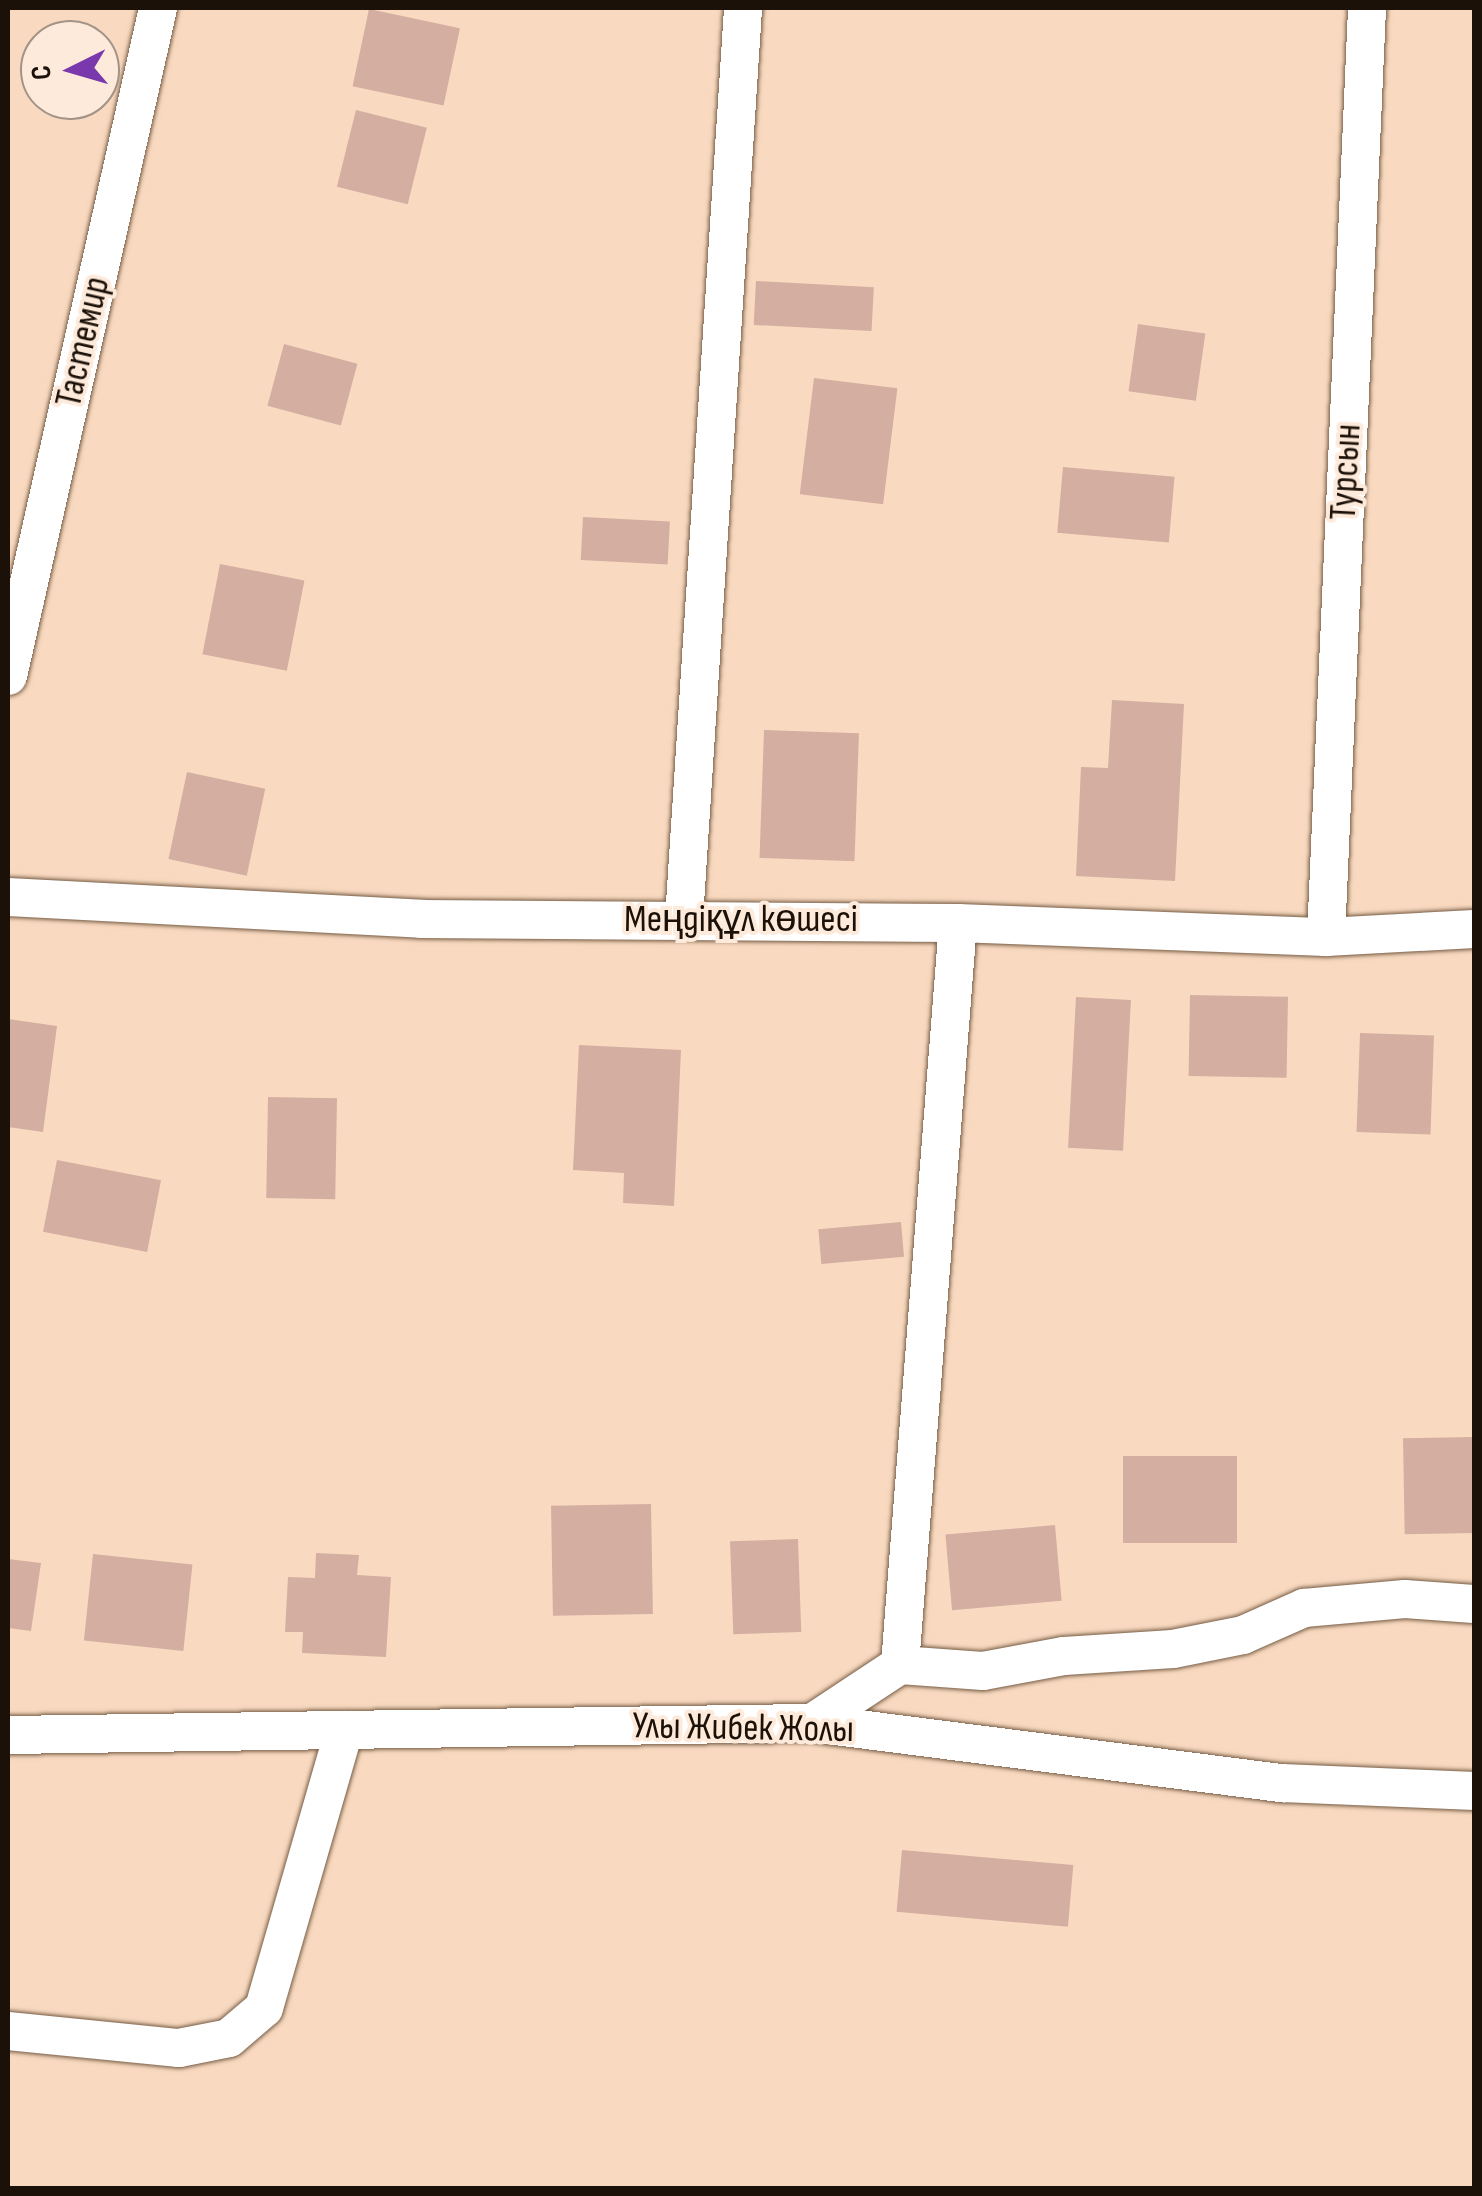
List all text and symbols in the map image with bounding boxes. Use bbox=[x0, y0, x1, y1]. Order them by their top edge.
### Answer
north arrow bbox=[20, 20, 120, 120]
text: С bbox=[25, 64, 59, 81]
street label: Тастемир bbox=[46, 272, 120, 412]
street label: Турсын bbox=[1321, 423, 1371, 521]
street label: Меңдіқұл көшесі bbox=[624, 897, 858, 943]
street label: Улы Жибек Жолы bbox=[632, 1703, 854, 1753]

